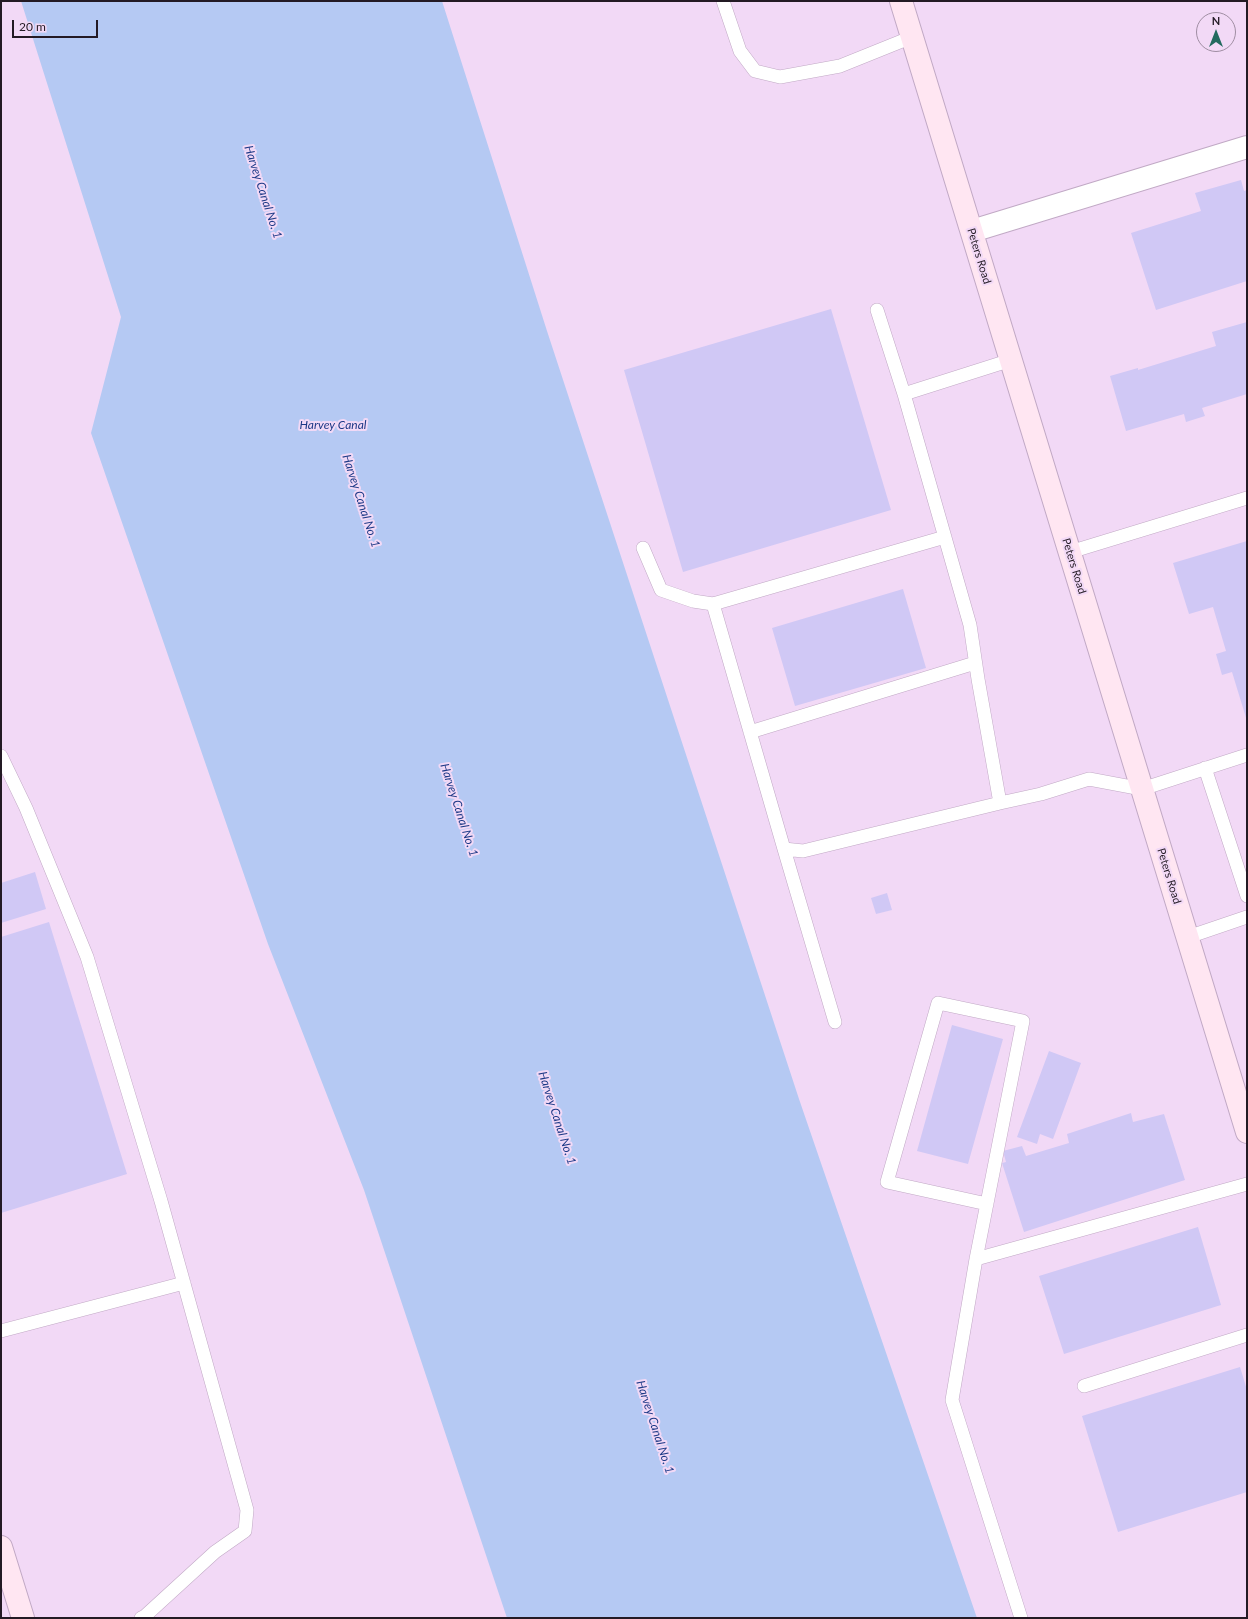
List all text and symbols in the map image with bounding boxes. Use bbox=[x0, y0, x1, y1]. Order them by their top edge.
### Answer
scale bar bbox=[14, 12, 100, 38]
north arrow bbox=[1196, 12, 1236, 52]
text: N bbox=[1212, 14, 1220, 27]
text: 20 m bbox=[19, 19, 46, 34]
water label: Harvey Canal No. 1 bbox=[241, 144, 285, 240]
street label: Peters Road bbox=[964, 226, 994, 286]
water label: Harvey Canal bbox=[299, 418, 367, 432]
water label: Harvey Canal No. 1 bbox=[339, 453, 383, 549]
street label: Peters Road bbox=[1059, 536, 1089, 596]
water label: Harvey Canal No. 1 bbox=[437, 762, 481, 858]
street label: Peters Road bbox=[1154, 846, 1184, 906]
water label: Harvey Canal No. 1 bbox=[535, 1070, 579, 1166]
water label: Harvey Canal No. 1 bbox=[633, 1379, 677, 1475]

